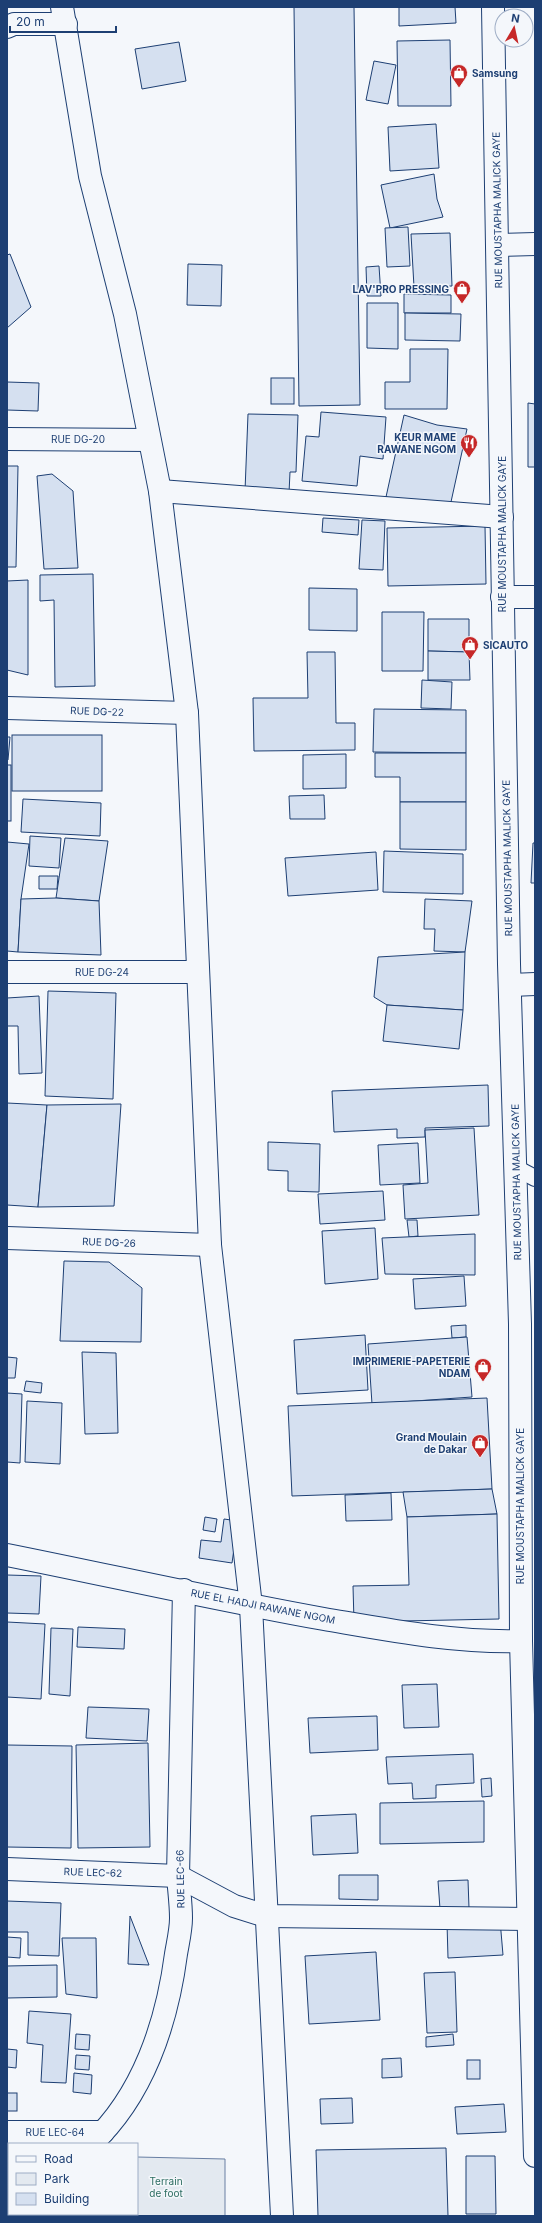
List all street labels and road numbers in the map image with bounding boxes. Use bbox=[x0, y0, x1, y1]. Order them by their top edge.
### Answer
street label: RUE MOUSTAPHA MALICK GAYE bbox=[490, 132, 504, 288]
street label: RUE DG-20 bbox=[51, 433, 105, 445]
street label: RUE MOUSTAPHA MALICK GAYE bbox=[496, 456, 508, 612]
street label: RUE DG-22 bbox=[70, 704, 124, 718]
street label: RUE MOUSTAPHA MALICK GAYE bbox=[500, 780, 514, 936]
street label: RUE DG-24 bbox=[75, 966, 129, 978]
street label: RUE MOUSTAPHA MALICK GAYE bbox=[509, 1104, 523, 1260]
street label: RUE DG-26 bbox=[82, 1235, 136, 1249]
street label: RUE MOUSTAPHA MALICK GAYE bbox=[514, 1428, 526, 1584]
street label: RUE EL HADJI RAWANE NGOM bbox=[190, 1586, 336, 1626]
street label: RUE LEC-66 bbox=[173, 1850, 187, 1908]
street label: RUE LEC-62 bbox=[64, 1865, 122, 1879]
street label: RUE LEC-64 bbox=[26, 2126, 84, 2138]

